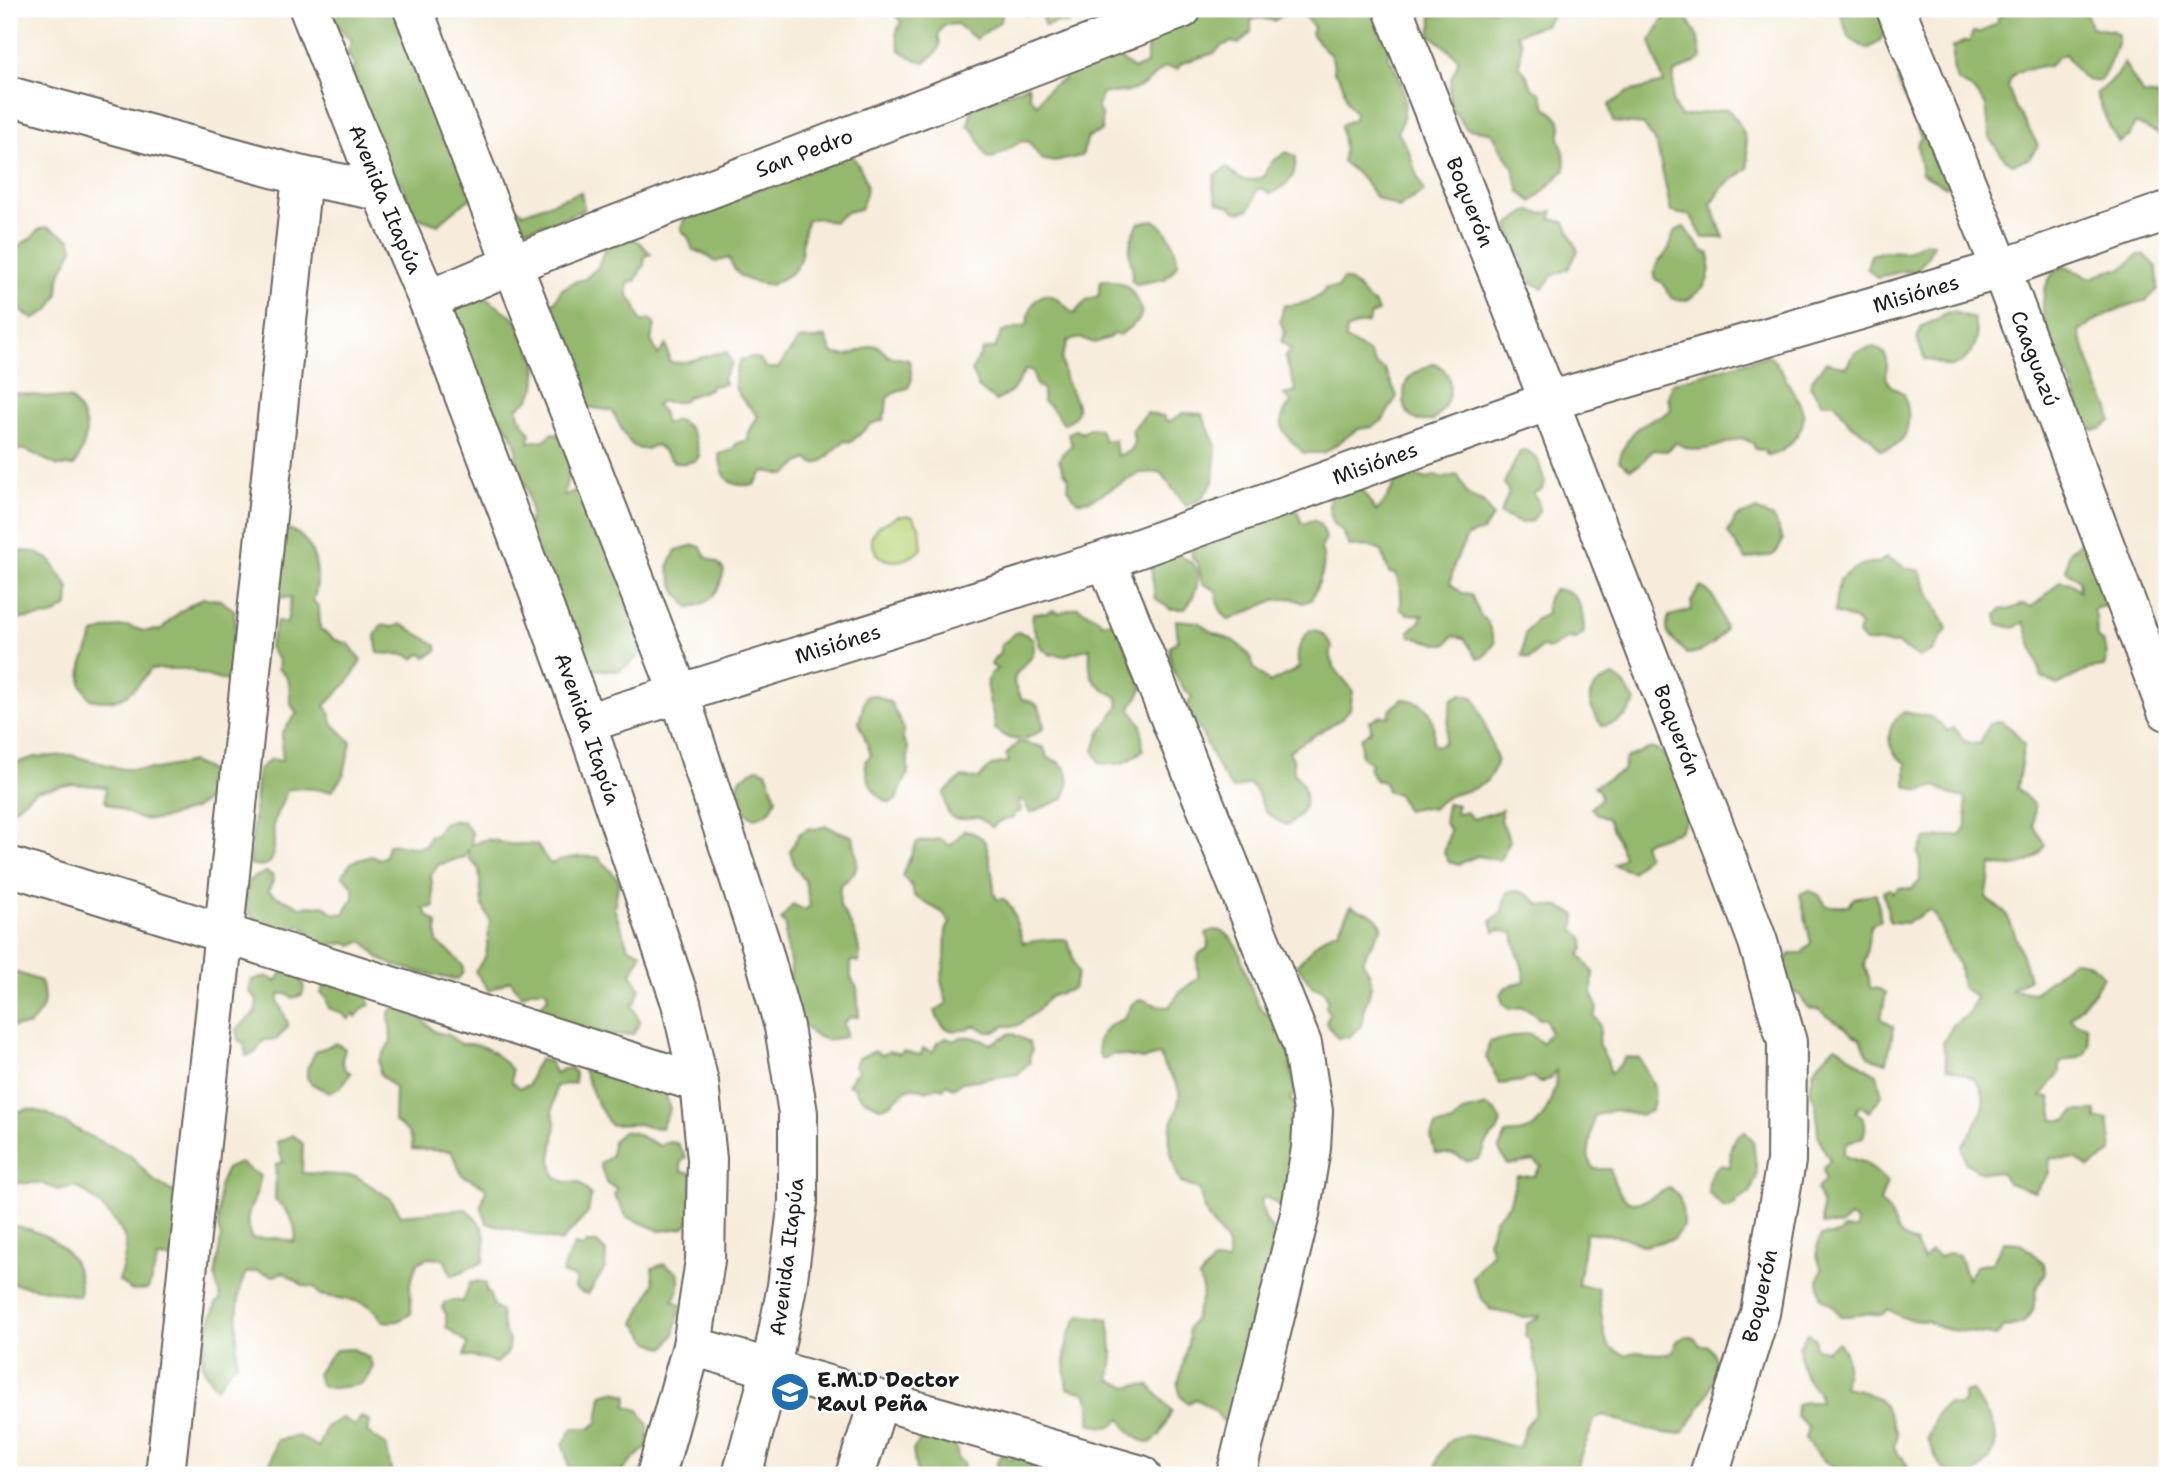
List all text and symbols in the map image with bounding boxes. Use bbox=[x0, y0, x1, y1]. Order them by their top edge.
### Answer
street label: Avenida Itapúa bbox=[342, 120, 429, 278]
street label: San Pedro bbox=[752, 122, 857, 184]
street label: Boquerón bbox=[1439, 153, 1501, 252]
street label: Misiónes bbox=[1870, 268, 1963, 320]
street label: Caaguazú bbox=[2004, 307, 2065, 410]
street label: Misiónes bbox=[1329, 435, 1422, 492]
street label: Misiónes bbox=[791, 617, 884, 671]
street label: Avenida Itapúa bbox=[548, 649, 627, 809]
street label: Boquerón bbox=[1647, 681, 1707, 780]
street label: Avenida Itapúa bbox=[763, 1176, 811, 1338]
street label: Boquerón bbox=[1736, 1246, 1784, 1345]
place label: E.M.D Doctor Raul Peña bbox=[817, 1366, 959, 1418]
school or university icon: E.M.D Doctor Raul Peña bbox=[769, 1371, 811, 1413]

